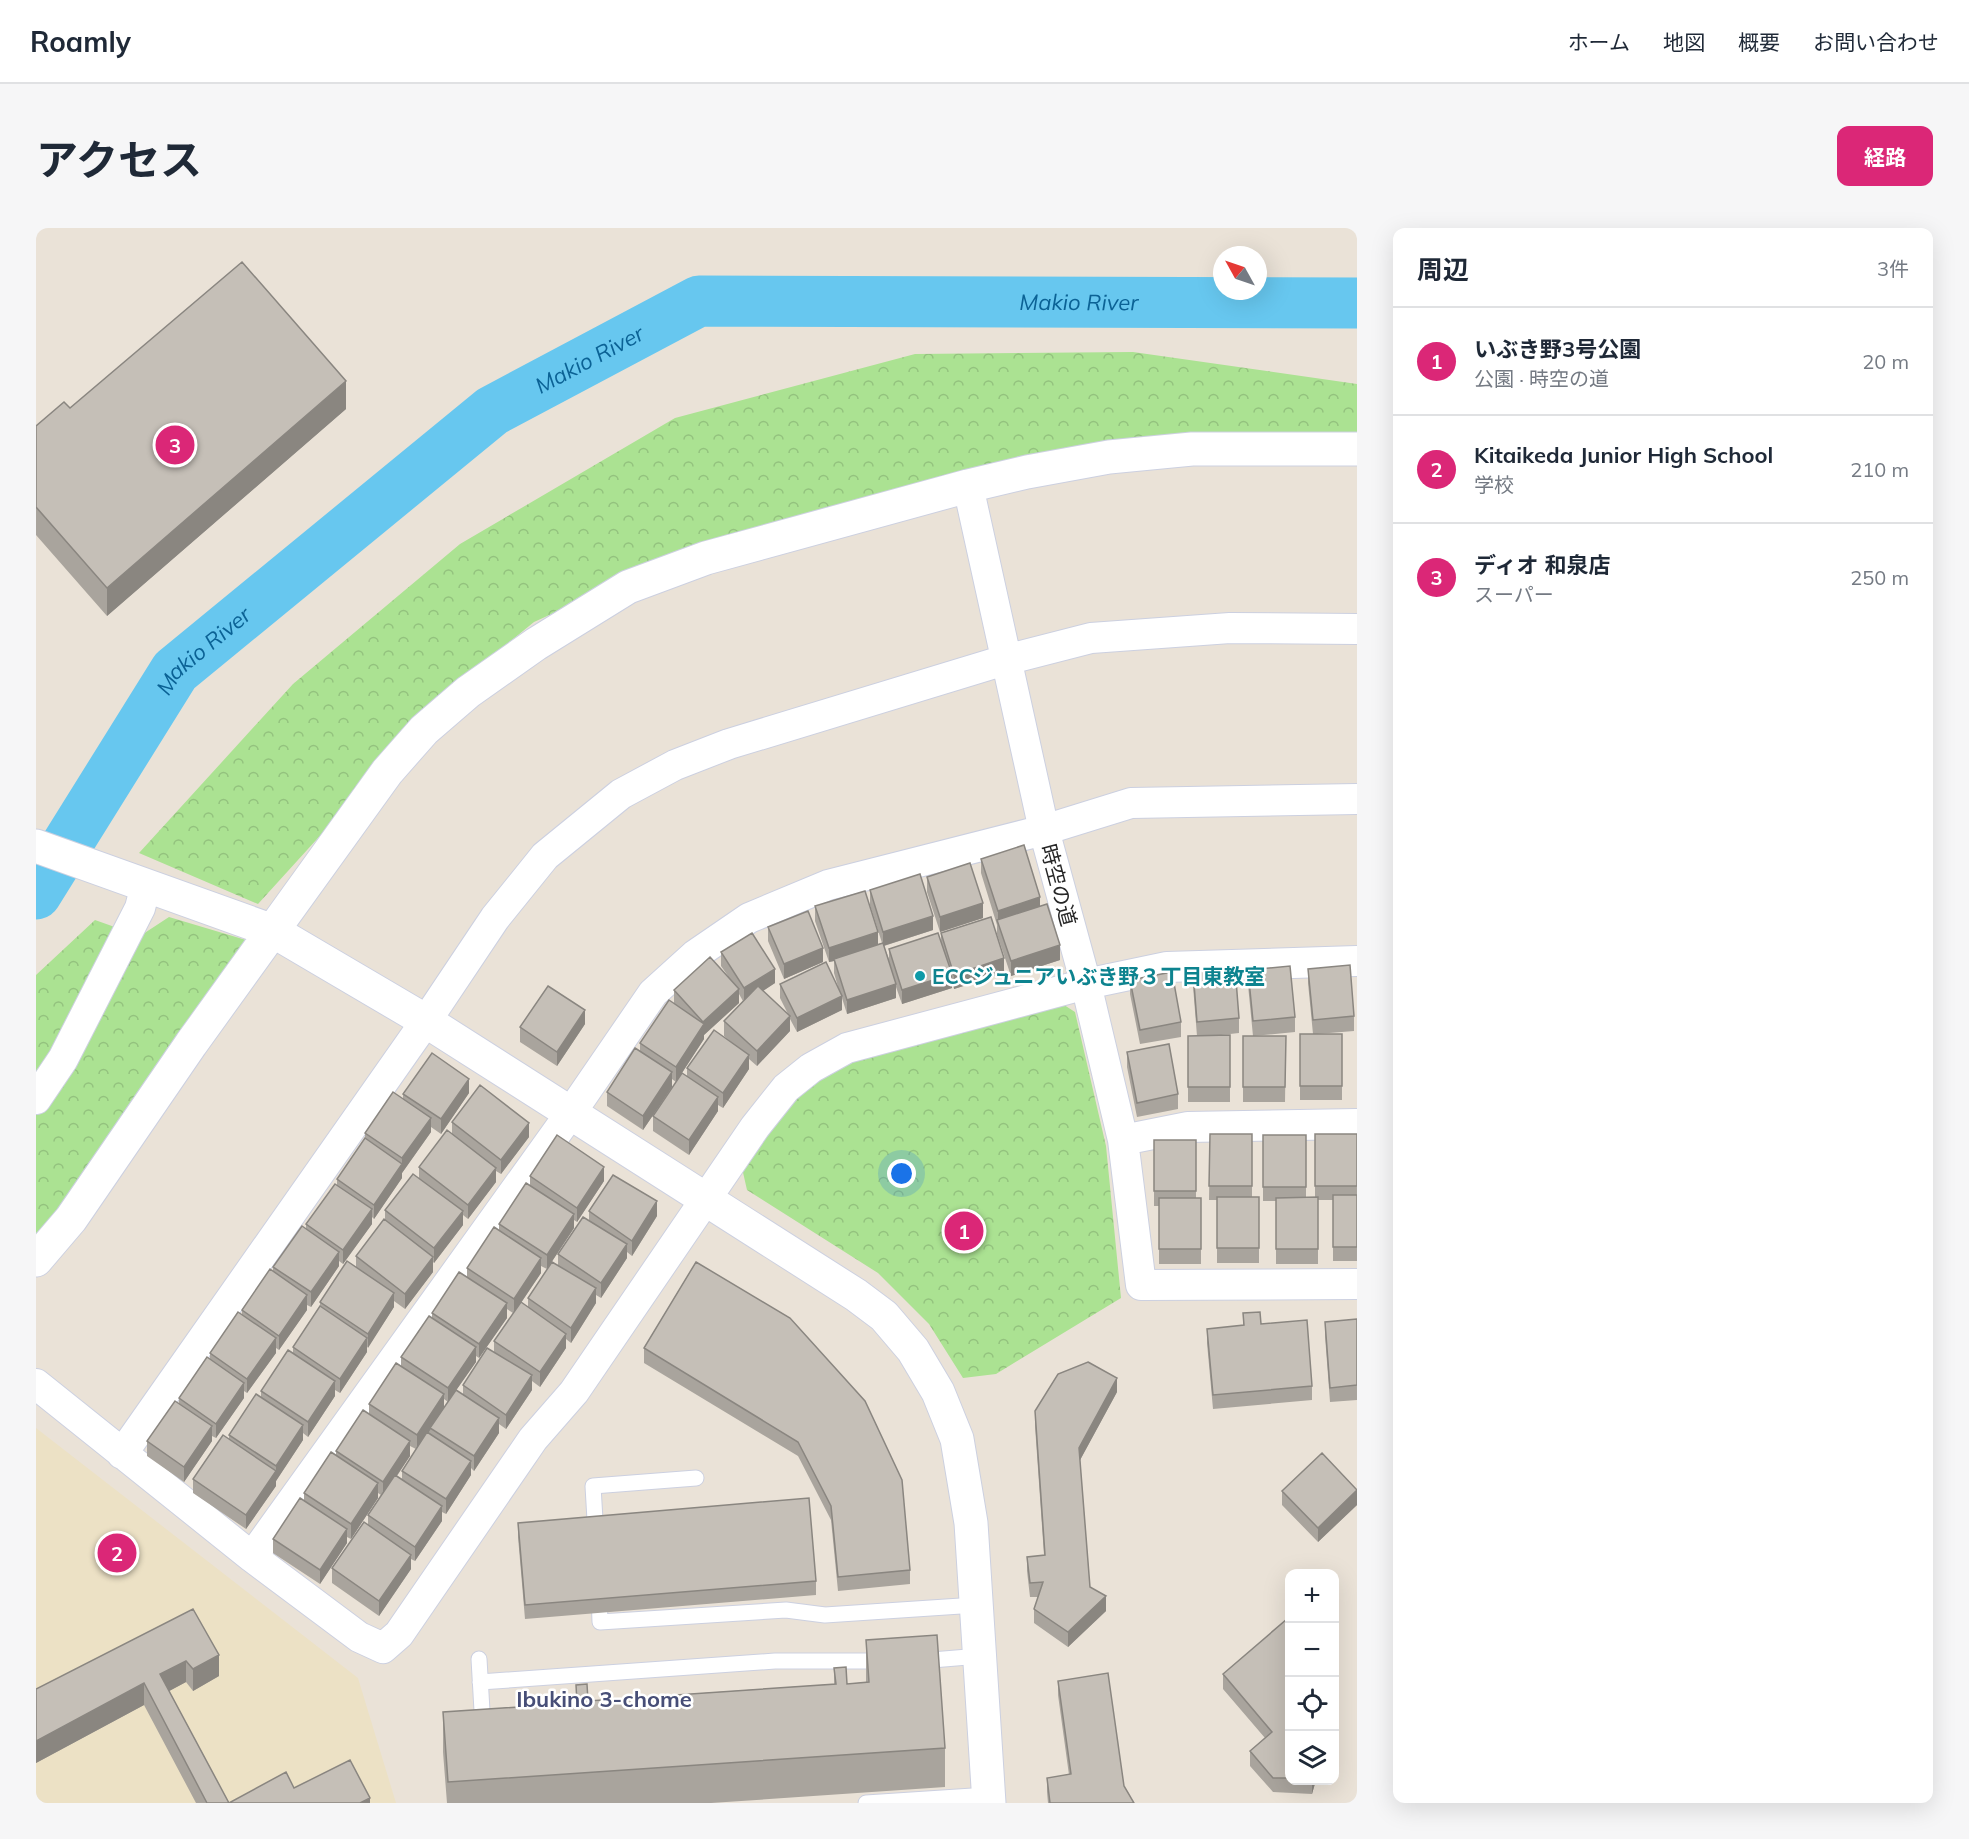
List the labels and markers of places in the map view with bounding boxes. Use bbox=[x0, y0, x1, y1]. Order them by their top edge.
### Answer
pin: 3 bbox=[156, 422, 194, 468]
place label: ECCジュニアいぶき野３丁目東教室 bbox=[932, 963, 1265, 989]
marker: ECCジュニアいぶき野３丁目東教室 bbox=[913, 969, 927, 983]
pin: 1 bbox=[944, 1208, 984, 1254]
pin: 2 bbox=[98, 1530, 136, 1576]

